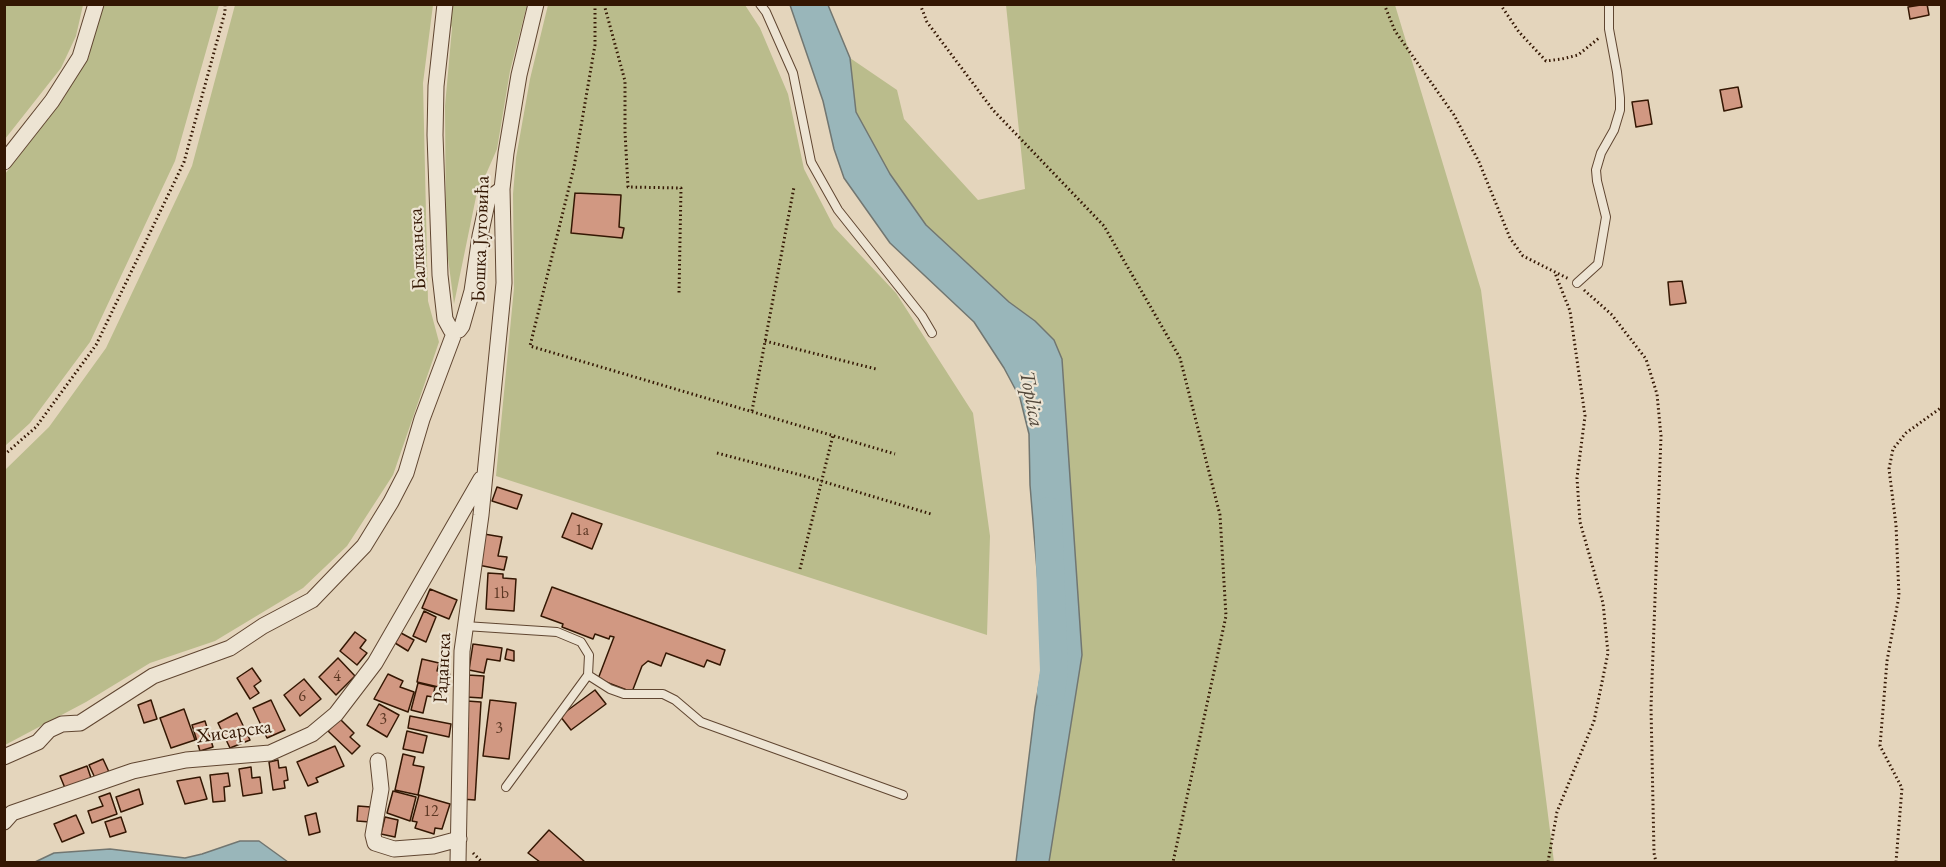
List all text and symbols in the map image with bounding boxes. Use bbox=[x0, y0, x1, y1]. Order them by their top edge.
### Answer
street label: Бошка Југовића bbox=[467, 175, 495, 303]
street label: Балканска bbox=[404, 207, 432, 291]
water label: Toplica bbox=[1013, 369, 1049, 429]
house number: 1a bbox=[575, 521, 589, 541]
house number: 1b bbox=[493, 584, 509, 604]
street label: Раданска bbox=[429, 632, 457, 704]
house number: 4 bbox=[333, 667, 341, 687]
house number: 6 bbox=[298, 687, 306, 707]
house number: 3 bbox=[379, 710, 387, 730]
street label: Хисарска bbox=[195, 715, 273, 749]
house number: 3 bbox=[495, 719, 503, 739]
house number: 12 bbox=[423, 802, 439, 822]

